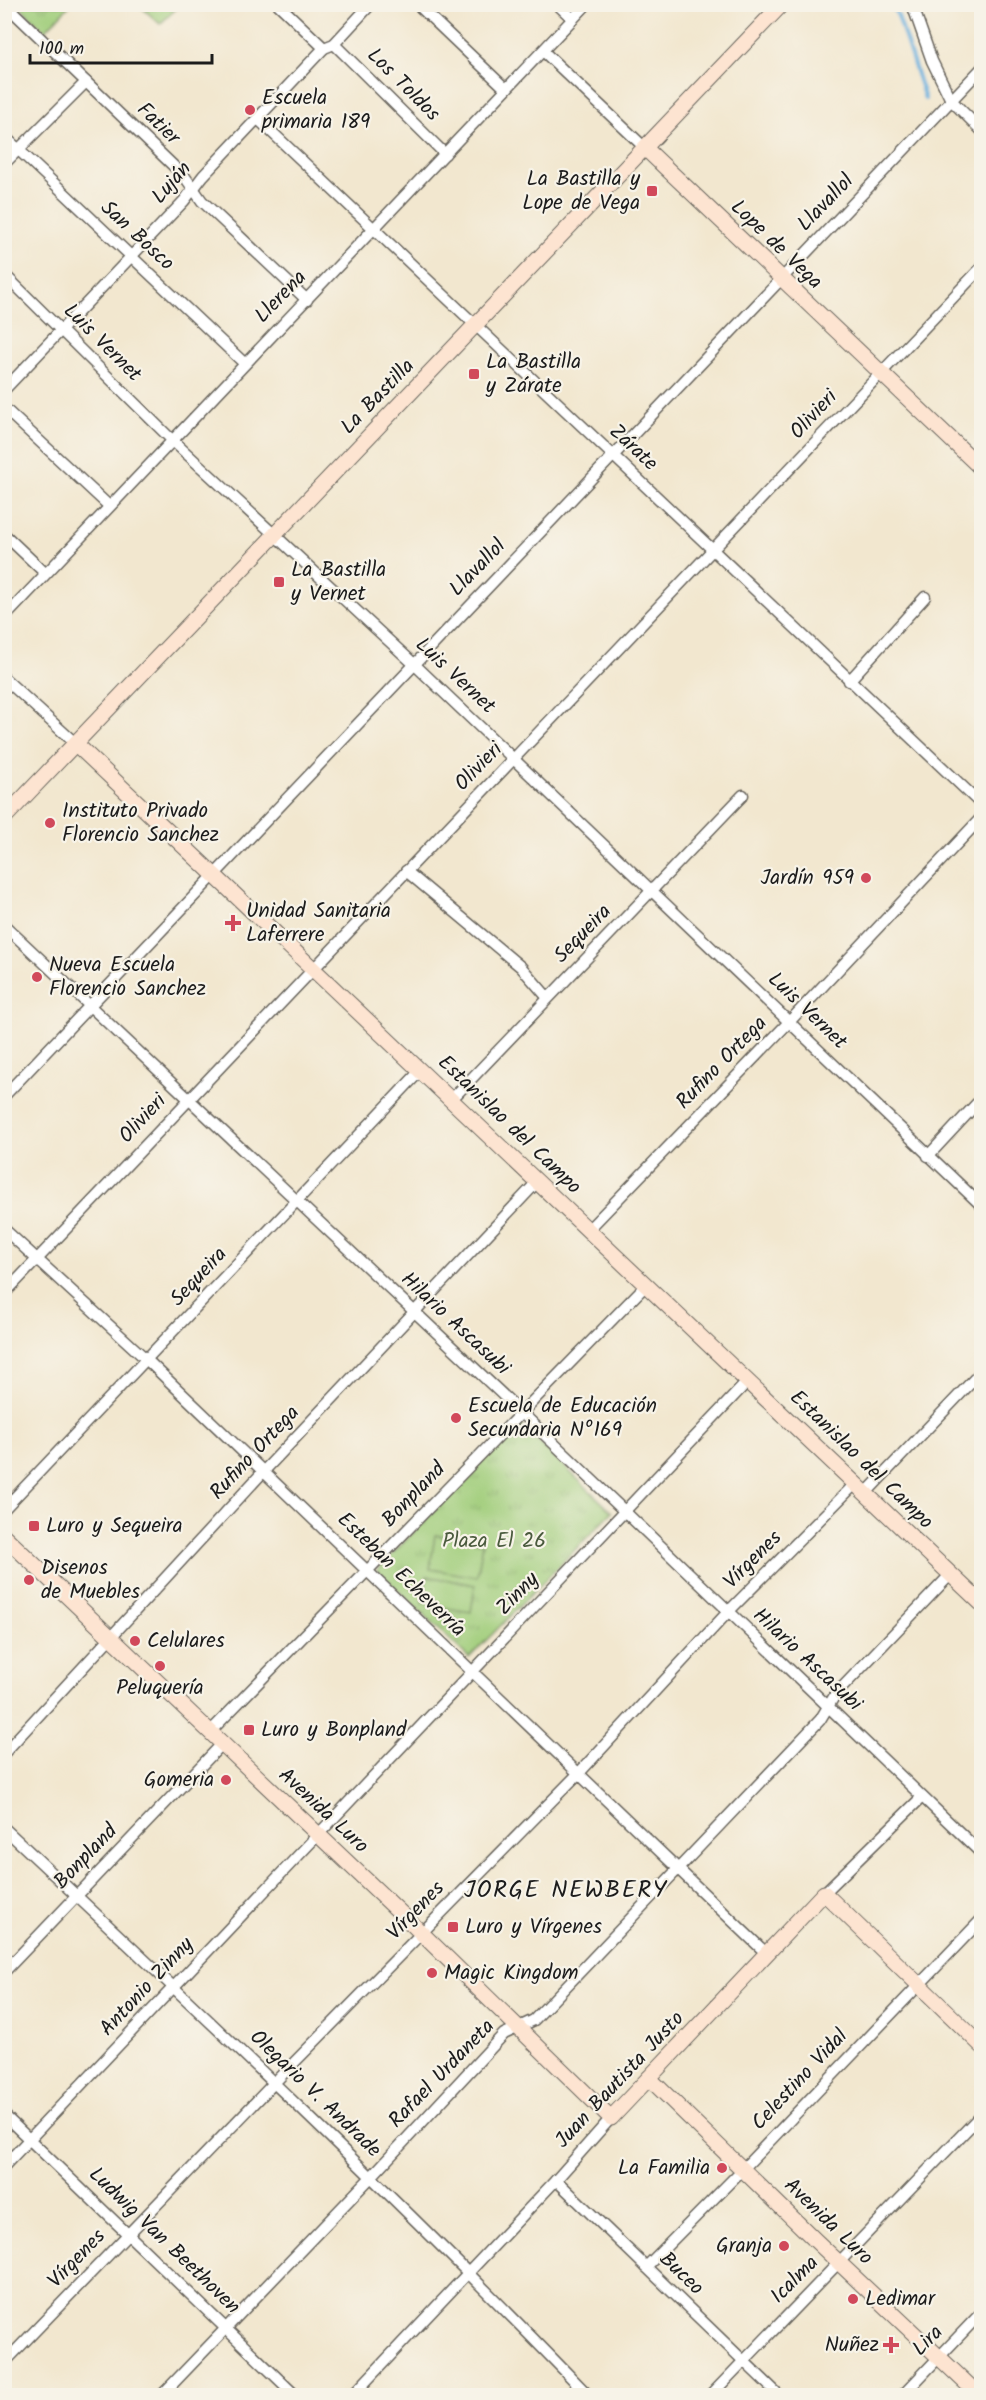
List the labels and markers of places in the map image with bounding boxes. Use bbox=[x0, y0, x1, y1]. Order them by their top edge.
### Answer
place label: Escuela primaria 189 bbox=[261, 82, 370, 139]
marker: Escuela primaria 189 bbox=[243, 103, 257, 117]
place label: La Bastilla y Lope de Vega bbox=[522, 163, 640, 220]
marker: La Bastilla y Lope de Vega bbox=[645, 184, 659, 198]
place label: La Bastilla y Zárate bbox=[485, 346, 581, 403]
marker: La Bastilla y Zárate bbox=[467, 367, 481, 381]
place label: La Bastilla y Vernet bbox=[290, 554, 386, 611]
marker: La Bastilla y Vernet bbox=[272, 575, 286, 589]
place label: Instituto Privado Florencio Sanchez bbox=[62, 795, 219, 852]
marker: Instituto Privado Florencio Sanchez bbox=[43, 816, 57, 830]
place label: Jardín 959 bbox=[761, 862, 854, 895]
marker: Jardín 959 bbox=[859, 871, 873, 885]
place label: Unidad Sanitaria Laferrere bbox=[246, 895, 391, 952]
marker: Unidad Sanitaria Laferrere bbox=[224, 914, 242, 932]
place label: Nueva Escuela Florencio Sanchez bbox=[49, 949, 206, 1006]
marker: Nueva Escuela Florencio Sanchez bbox=[30, 970, 44, 984]
place label: Escuela de Educación Secundaria Nº169 bbox=[468, 1390, 657, 1447]
marker: Escuela de Educación Secundaria Nº169 bbox=[449, 1411, 463, 1425]
place label: Luro y Sequeira bbox=[46, 1510, 183, 1543]
marker: Luro y Sequeira bbox=[27, 1519, 41, 1533]
place label: Disenos de Muebles bbox=[41, 1552, 140, 1609]
marker: Disenos de Muebles bbox=[22, 1573, 36, 1587]
place label: Celulares bbox=[147, 1625, 225, 1658]
marker: Celulares bbox=[128, 1634, 142, 1648]
marker: Peluquería bbox=[153, 1659, 167, 1673]
place label: Peluquería bbox=[116, 1672, 204, 1705]
place label: Luro y Bonpland bbox=[261, 1714, 407, 1747]
marker: Luro y Bonpland bbox=[242, 1723, 256, 1737]
place label: Gomeria bbox=[144, 1764, 214, 1797]
marker: Gomeria bbox=[219, 1773, 233, 1787]
place label: Luro y Vírgenes bbox=[465, 1911, 602, 1944]
marker: Luro y Vírgenes bbox=[446, 1920, 460, 1934]
place label: Magic Kingdom bbox=[444, 1957, 578, 1990]
marker: Magic Kingdom bbox=[425, 1966, 439, 1980]
place label: La Familia bbox=[618, 2152, 710, 2185]
marker: La Familia bbox=[715, 2161, 729, 2175]
place label: Granja bbox=[716, 2230, 772, 2263]
marker: Granja bbox=[777, 2239, 791, 2253]
place label: Ledimar bbox=[865, 2283, 936, 2316]
marker: Ledimar bbox=[846, 2292, 860, 2306]
place label: Nuñez bbox=[825, 2329, 879, 2362]
marker: Nuñez bbox=[884, 2338, 898, 2352]

